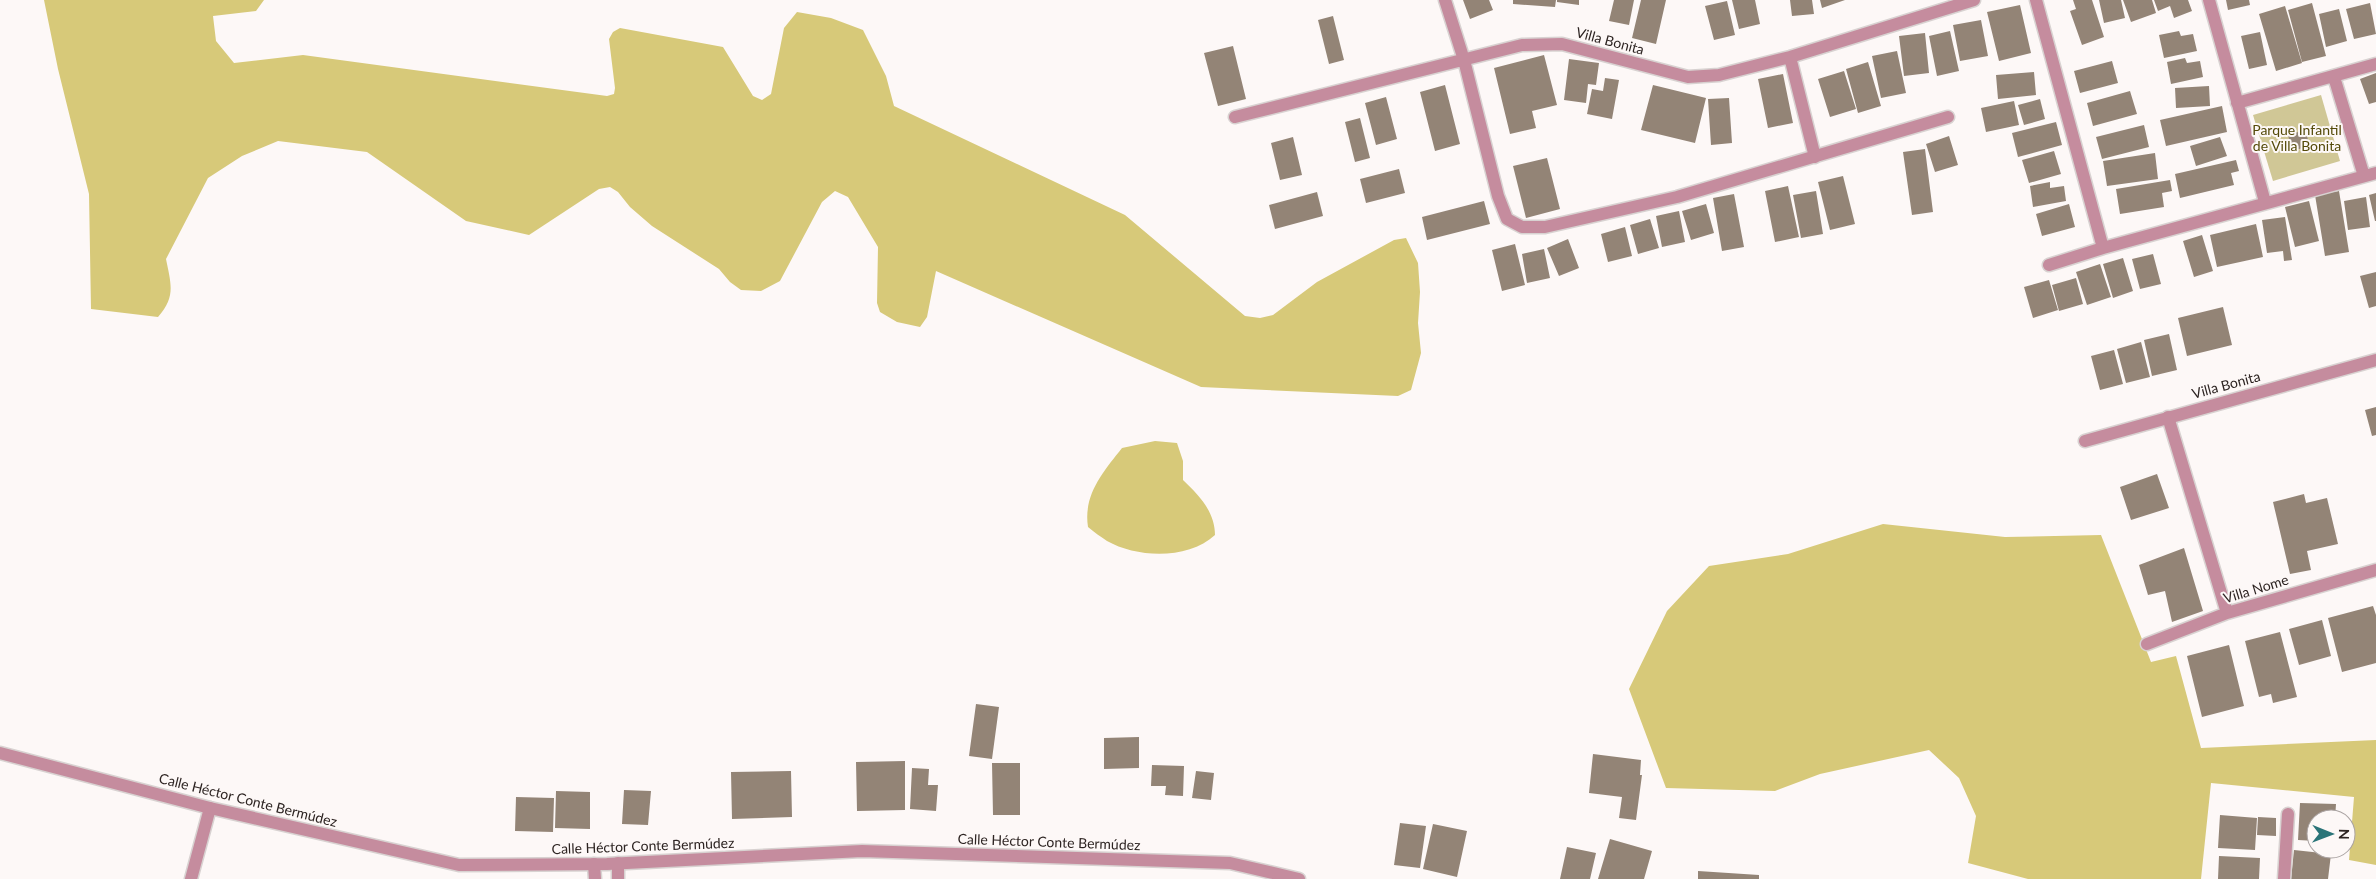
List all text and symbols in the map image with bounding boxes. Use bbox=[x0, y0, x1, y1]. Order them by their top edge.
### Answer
street label: Villa Bonita bbox=[1574, 23, 1646, 58]
park label: Parque Infantil de Villa Bonita bbox=[2252, 121, 2342, 154]
street label: Villa Bonita bbox=[2190, 367, 2262, 402]
street label: Villa Nome bbox=[2221, 571, 2291, 606]
street label: Calle Héctor Conte Bermúdez bbox=[157, 769, 339, 830]
north arrow bbox=[2306, 809, 2356, 859]
text: N bbox=[2336, 829, 2353, 840]
street label: Calle Héctor Conte Bermúdez bbox=[957, 830, 1141, 853]
street label: Calle Héctor Conte Bermúdez bbox=[551, 834, 735, 857]

